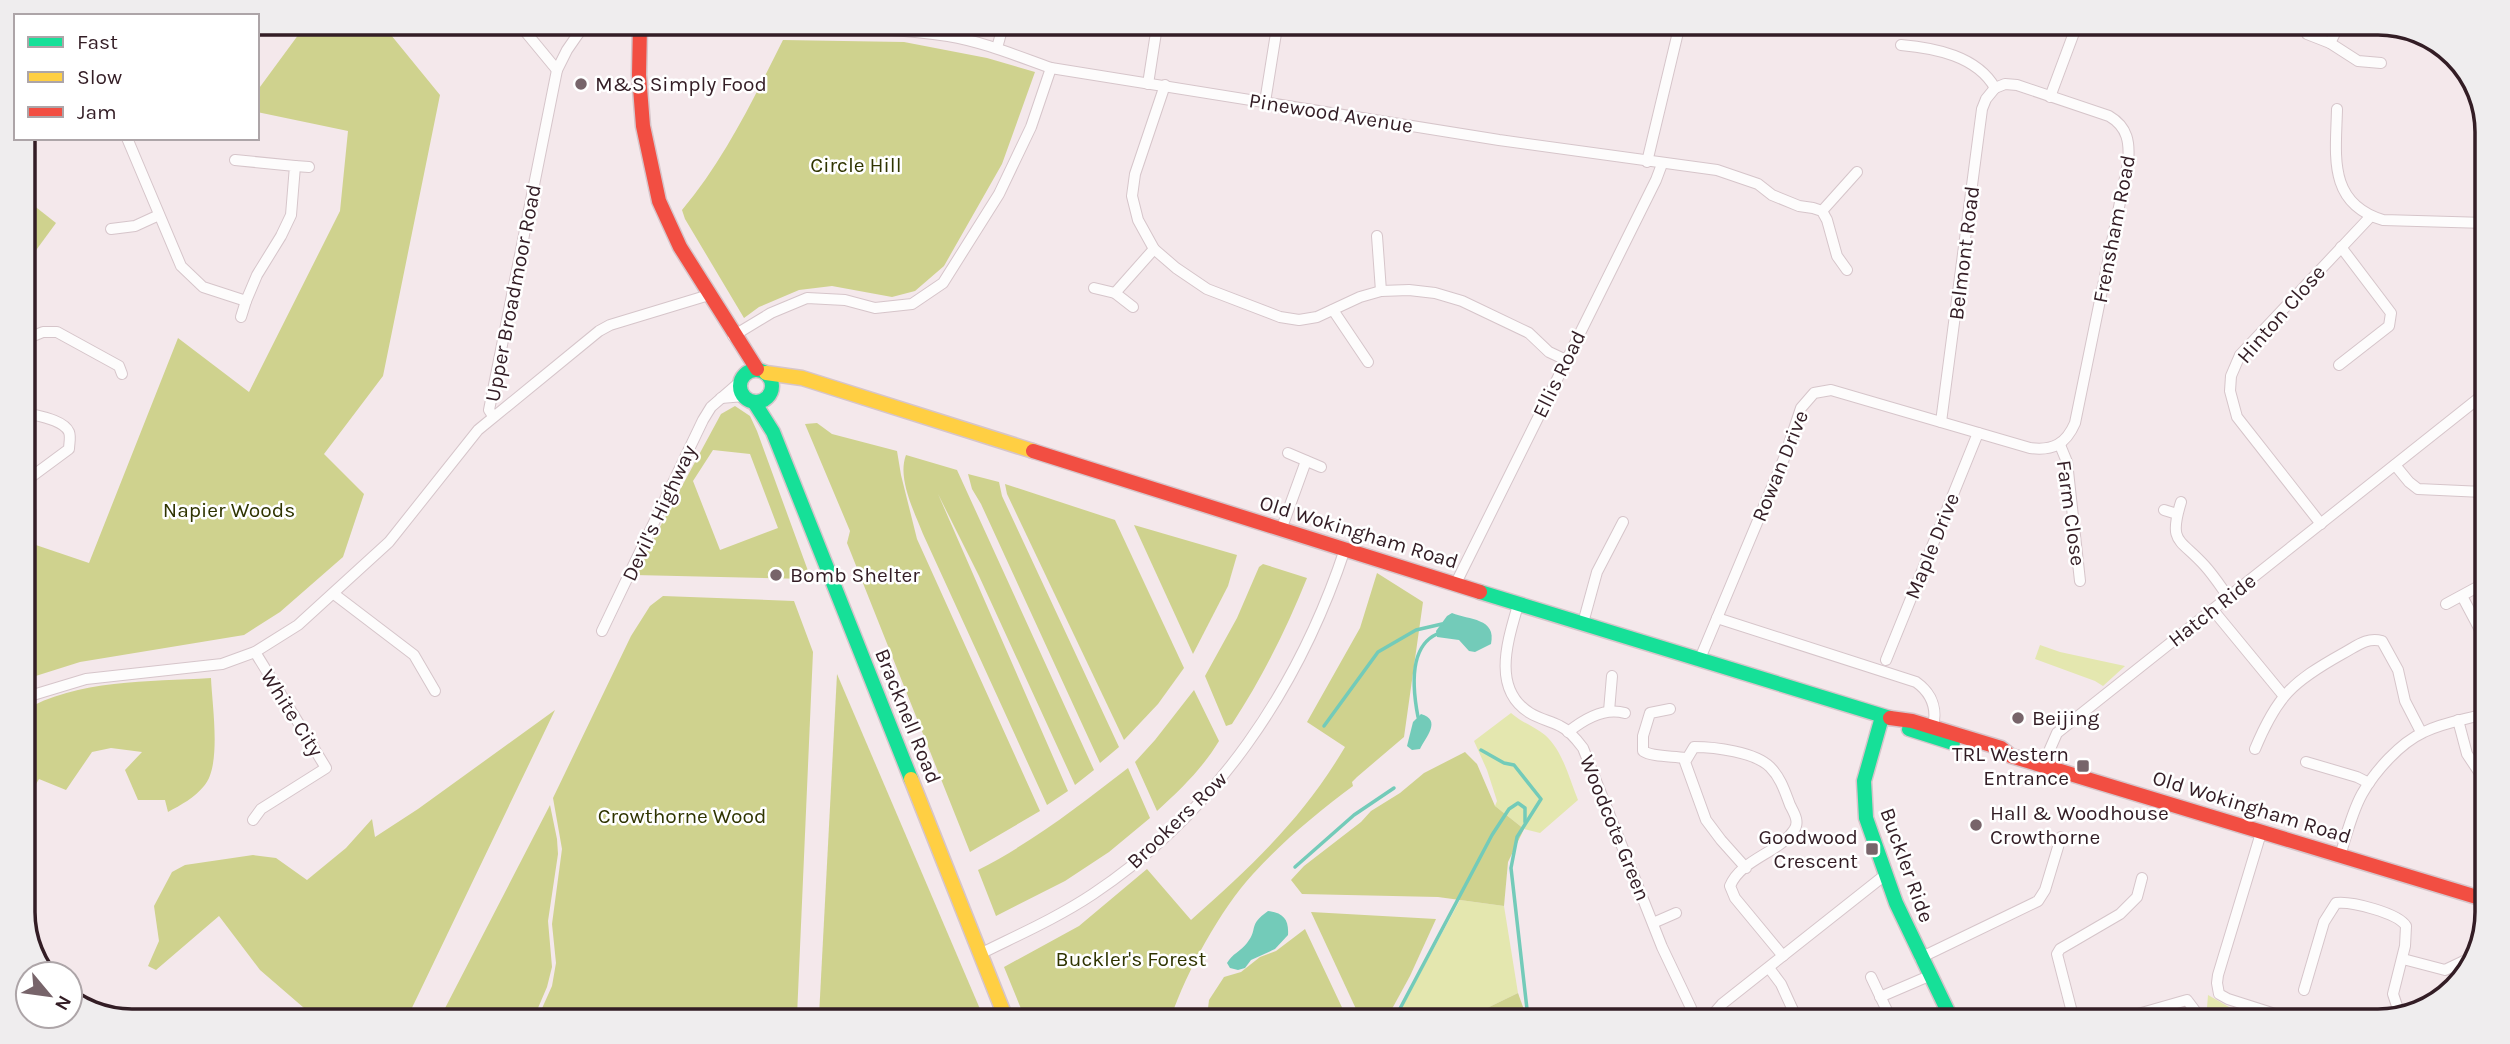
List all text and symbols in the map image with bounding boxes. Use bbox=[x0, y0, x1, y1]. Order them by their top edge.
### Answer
legend bbox=[14, 14, 259, 140]
text: Fast bbox=[77, 30, 118, 54]
text: Slow bbox=[77, 65, 122, 89]
place label: M&S Simply Food bbox=[595, 72, 767, 96]
marker: M&S Simply Food bbox=[573, 76, 589, 92]
street label: Pinewood Avenue bbox=[1247, 88, 1415, 138]
text: Jam bbox=[77, 100, 117, 124]
park label: Circle Hill bbox=[810, 153, 902, 177]
street label: Frensham Road bbox=[2088, 153, 2140, 305]
street label: Upper Broadmoor Road bbox=[480, 182, 546, 404]
street label: Belmont Road bbox=[1944, 185, 1984, 321]
street label: Hinton Close bbox=[2232, 260, 2330, 368]
street label: Ellis Road bbox=[1528, 326, 1590, 422]
street label: Rowan Drive bbox=[1747, 407, 1813, 525]
street label: Devil's Highway bbox=[617, 441, 701, 585]
street label: Farm Close bbox=[2052, 459, 2090, 567]
street label: Maple Drive bbox=[1900, 489, 1964, 603]
street label: Old Wokingham Road bbox=[1257, 490, 1461, 574]
park label: Napier Woods bbox=[163, 498, 295, 522]
place label: Bomb Shelter bbox=[790, 563, 920, 587]
marker: Bomb Shelter bbox=[768, 567, 784, 583]
street label: Hatch Ride bbox=[2164, 568, 2260, 652]
street label: Bracknell Road bbox=[870, 645, 946, 787]
street label: White City bbox=[256, 665, 328, 761]
place label: Beijing bbox=[2032, 706, 2100, 730]
marker: Beijing bbox=[2010, 710, 2026, 726]
place label: TRL Western Entrance bbox=[1952, 742, 2069, 790]
street label: Woodcote Green bbox=[1575, 752, 1655, 904]
marker: TRL Western Entrance bbox=[2075, 758, 2091, 774]
street label: Old Wokingham Road bbox=[2150, 765, 2354, 849]
street label: Brookers Row bbox=[1122, 766, 1232, 874]
place label: Hall & Woodhouse Crowthorne bbox=[1990, 801, 2169, 849]
park label: Crowthorne Wood bbox=[598, 804, 766, 828]
street label: Buckler Ride bbox=[1875, 804, 1939, 926]
marker: Hall & Woodhouse Crowthorne bbox=[1968, 817, 1984, 833]
place label: Goodwood Crescent bbox=[1758, 825, 1858, 873]
marker: Goodwood Crescent bbox=[1864, 841, 1880, 857]
park label: Buckler's Forest bbox=[1056, 947, 1206, 971]
north arrow bbox=[14, 960, 84, 1030]
text: N bbox=[50, 991, 76, 1014]

